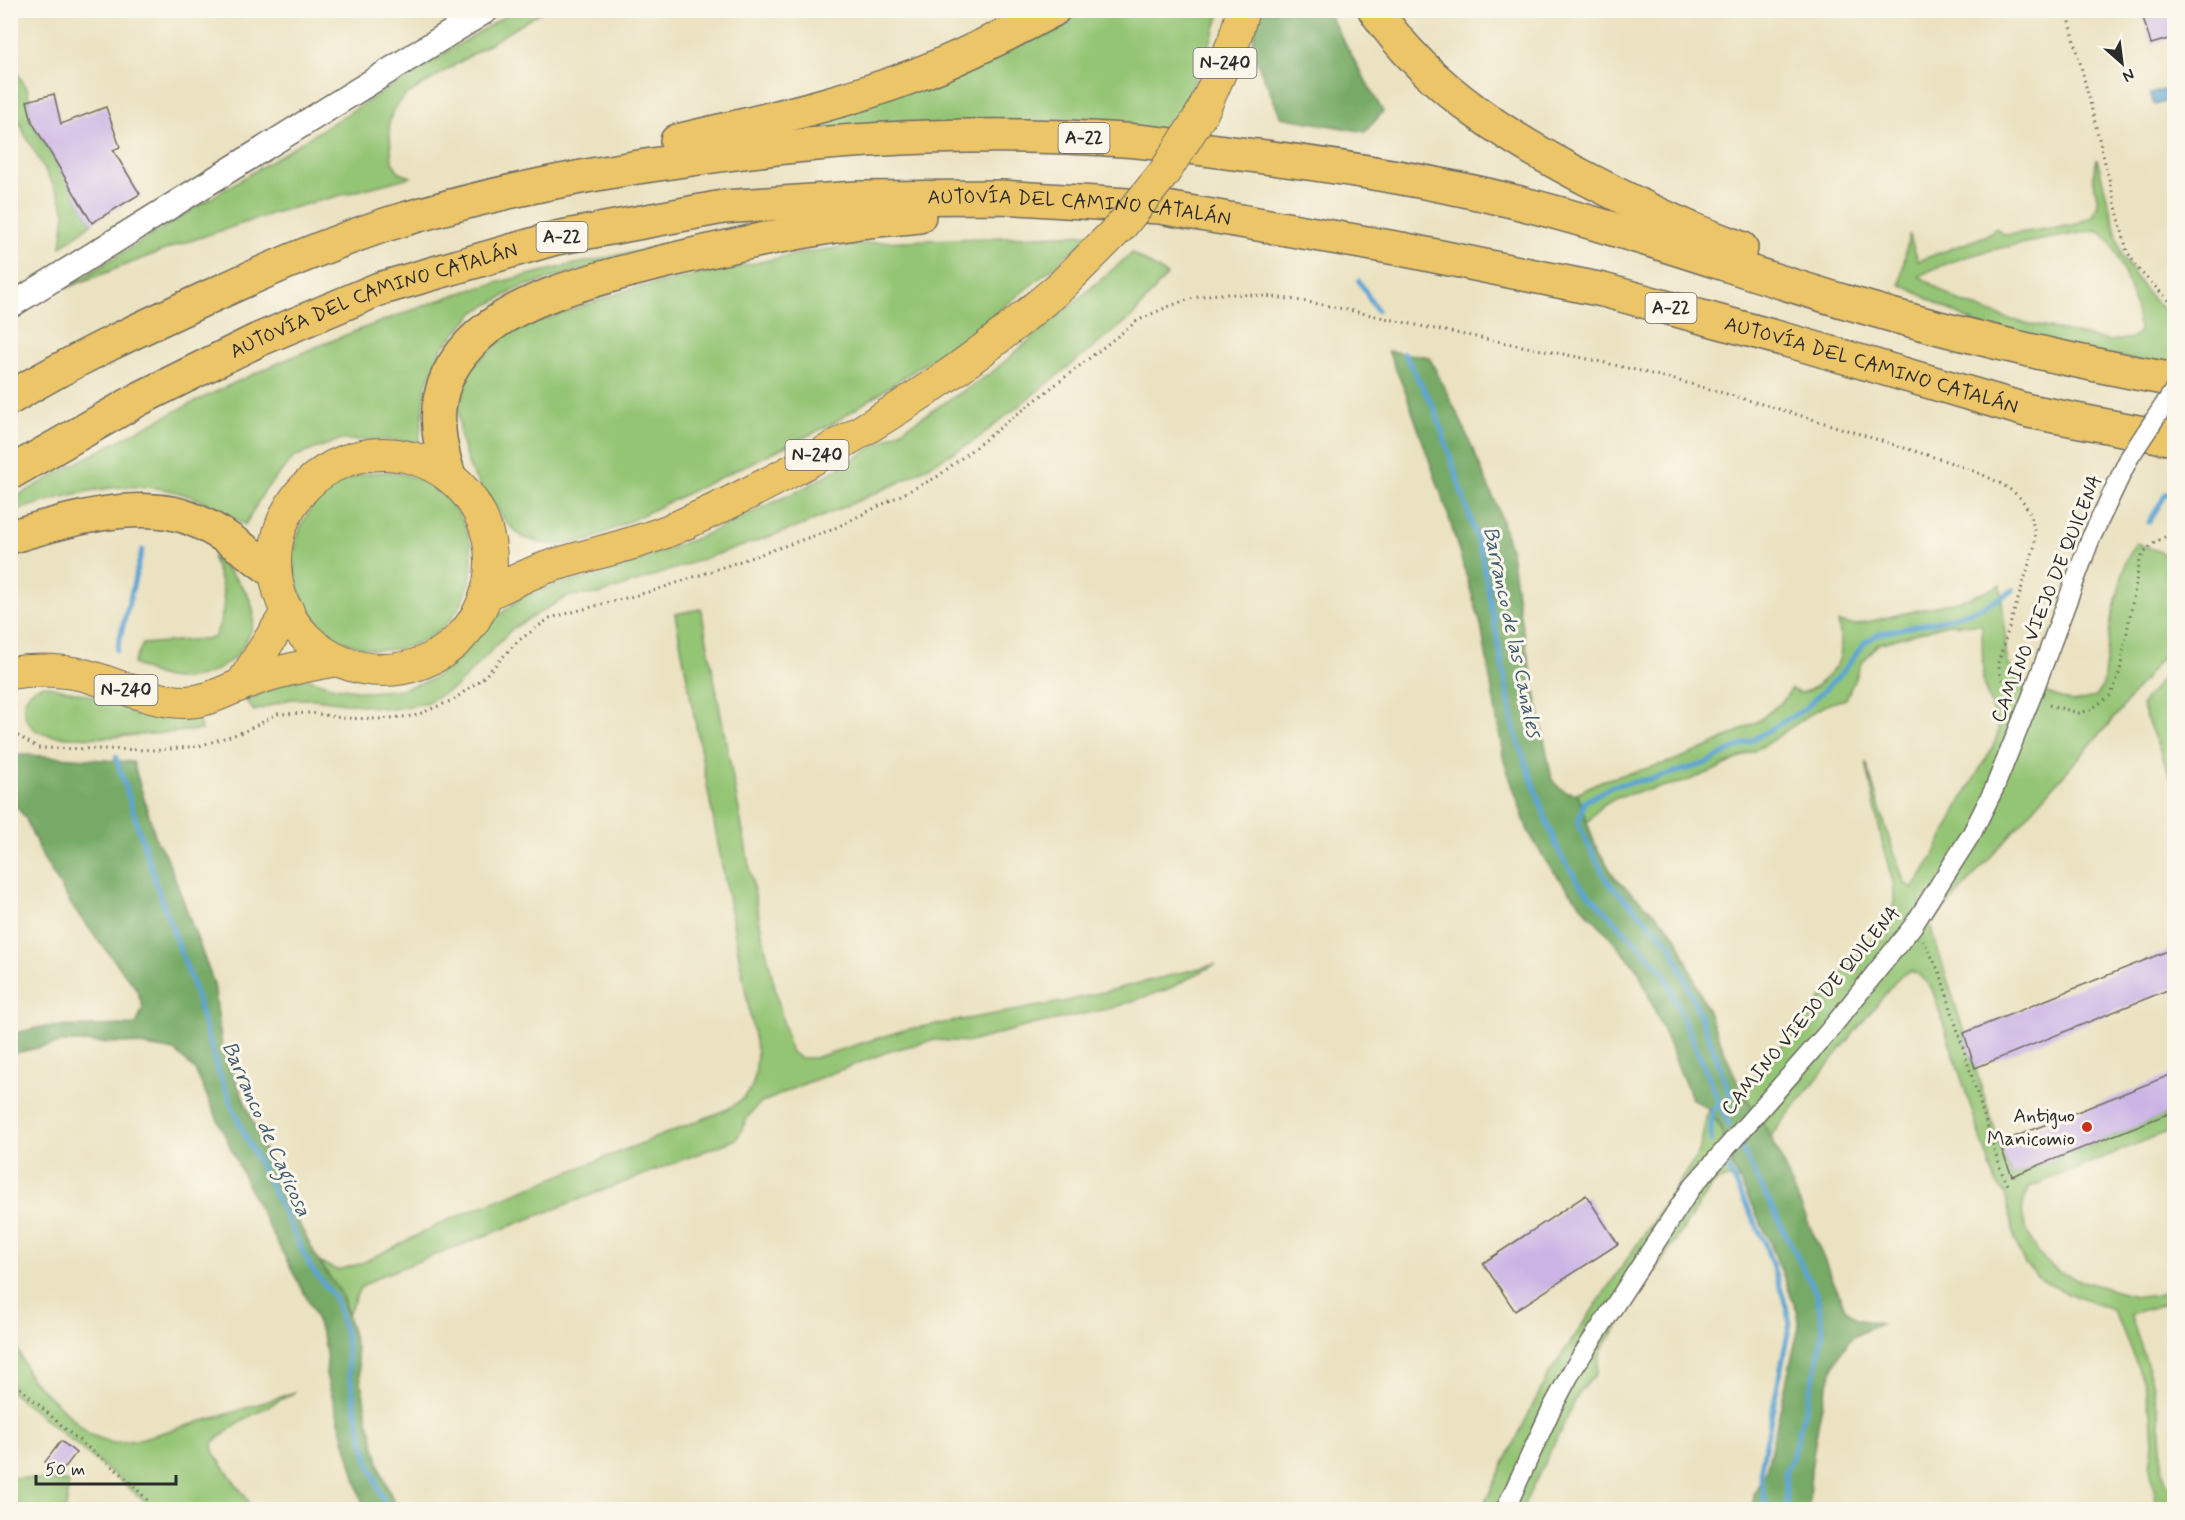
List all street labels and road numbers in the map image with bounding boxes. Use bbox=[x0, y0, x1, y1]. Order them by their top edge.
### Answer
road number: N-240 bbox=[1194, 48, 1256, 78]
road number: A-22 bbox=[1058, 123, 1110, 153]
street label: AUTOVÍA DEL CAMINO CATALÁN bbox=[927, 183, 1233, 233]
road number: A-22 bbox=[536, 222, 588, 252]
street label: AUTOVÍA DEL CAMINO CATALÁN bbox=[225, 236, 521, 365]
road number: A-22 bbox=[1646, 293, 1696, 323]
street label: AUTOVÍA DEL CAMINO CATALÁN bbox=[1721, 310, 2021, 421]
road number: N-240 bbox=[786, 440, 848, 470]
street label: CAMINO VIEJO DE QUICENA bbox=[1985, 471, 2109, 727]
road number: N-240 bbox=[94, 675, 158, 705]
street label: CAMINO VIEJO DE QUICENA bbox=[1715, 901, 1907, 1121]

